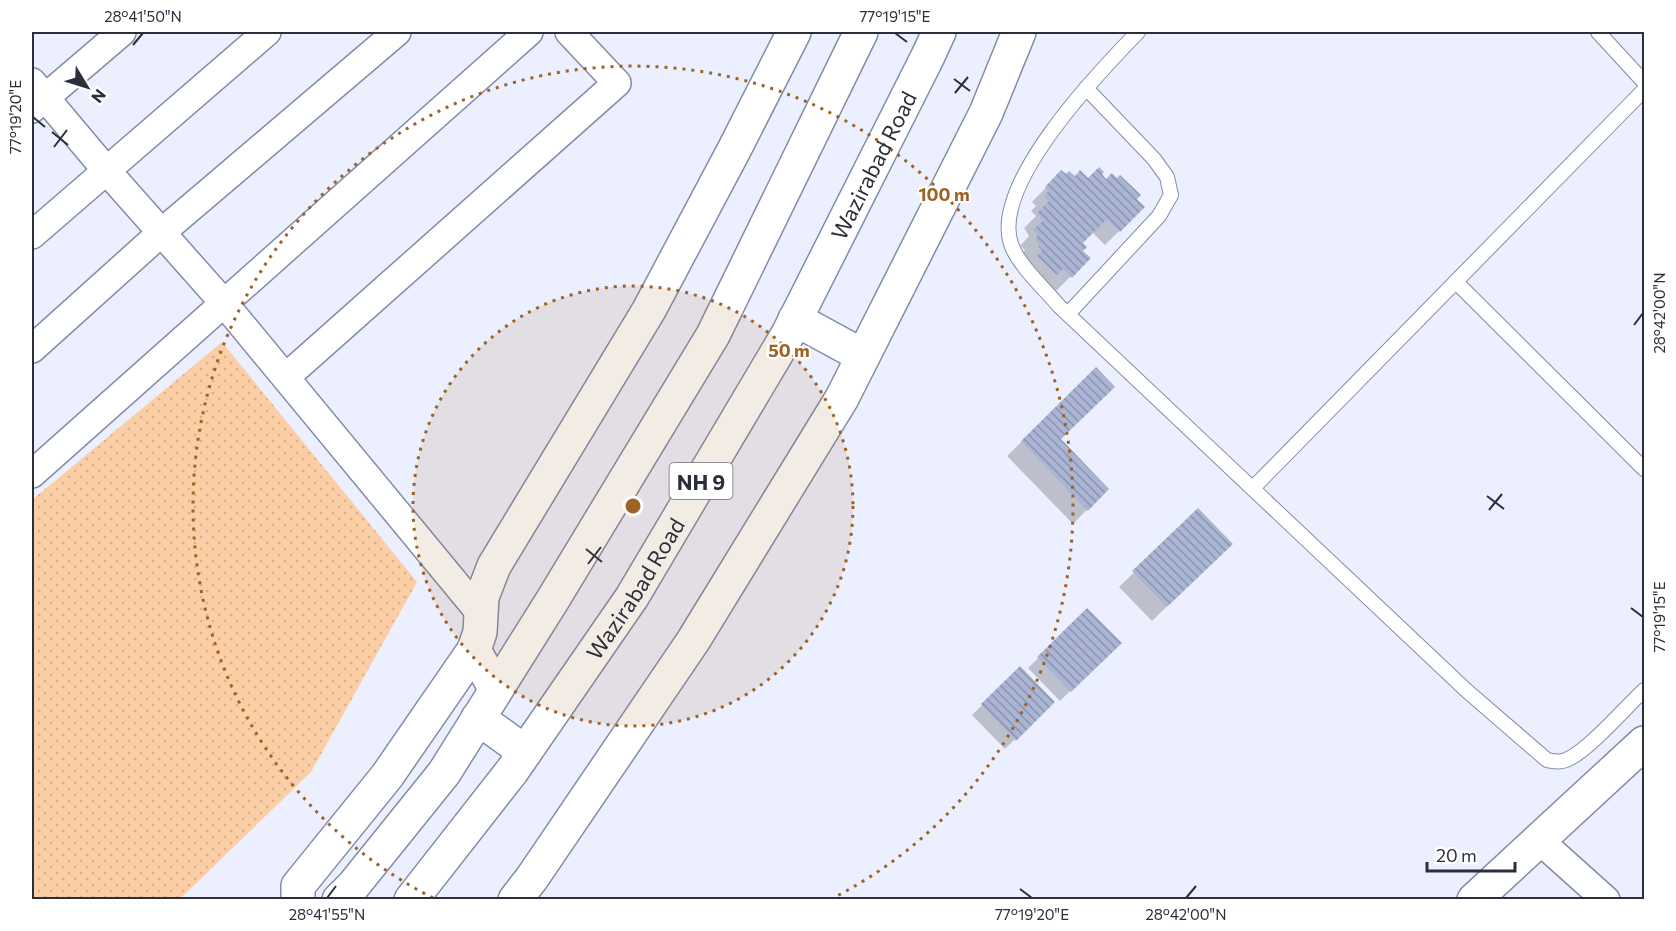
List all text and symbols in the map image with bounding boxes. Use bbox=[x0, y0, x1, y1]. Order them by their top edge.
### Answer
text: 28°41'50"N bbox=[104, 7, 182, 25]
text: 77°19'15"E bbox=[859, 7, 931, 25]
north arrow bbox=[57, 57, 117, 117]
text: 77°19'20"E bbox=[6, 80, 24, 154]
text: N bbox=[88, 86, 110, 107]
street label: Wazirabad Road bbox=[824, 87, 922, 244]
text: 100 m bbox=[918, 183, 970, 205]
text: 28°42'00"N bbox=[1650, 273, 1668, 354]
text: 50 m bbox=[768, 339, 810, 361]
road number: NH 9 bbox=[670, 463, 732, 499]
centre of rings bbox=[623, 496, 643, 516]
street label: Wazirabad Road bbox=[580, 513, 690, 664]
text: 77°19'15"E bbox=[1650, 581, 1668, 653]
scale bar bbox=[1427, 835, 1516, 873]
text: 20 m bbox=[1436, 844, 1477, 866]
text: 28°41'55"N bbox=[289, 905, 365, 923]
text: 77°19'20"E bbox=[995, 905, 1069, 923]
text: 28°42'00"N bbox=[1146, 905, 1227, 923]

